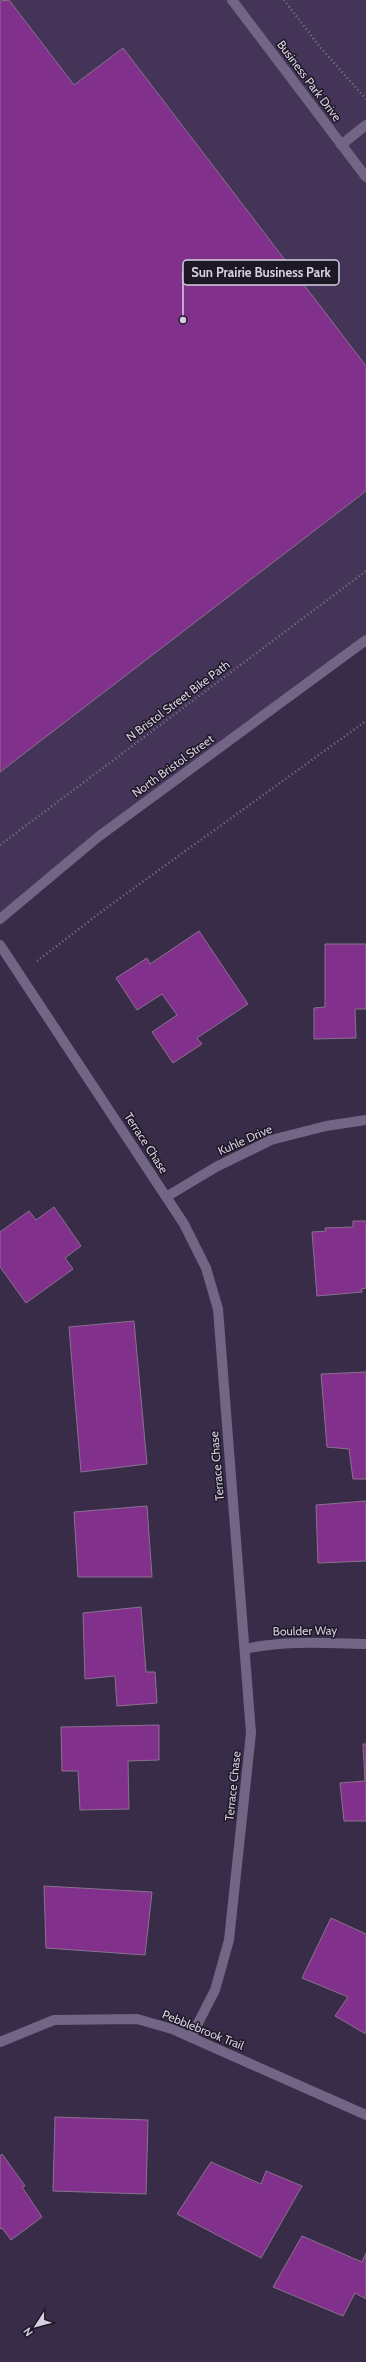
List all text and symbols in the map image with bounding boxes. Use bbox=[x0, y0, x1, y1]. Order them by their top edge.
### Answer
street label: Business Park Drive bbox=[274, 37, 345, 124]
callout: Sun Prairie Business Park bbox=[183, 260, 339, 285]
text: Sun Prairie Business Park bbox=[191, 264, 331, 280]
street label: N Bristol Street Bike Path bbox=[123, 657, 232, 744]
street label: North Bristol Street bbox=[129, 731, 216, 800]
street label: Terrace Chase bbox=[121, 1109, 172, 1176]
street label: Kuhle Drive bbox=[215, 1121, 274, 1158]
street label: Terrace Chase bbox=[206, 1431, 227, 1501]
street label: Boulder Way bbox=[273, 1622, 337, 1639]
street label: Terrace Chase bbox=[221, 1750, 244, 1821]
street label: Pebblebrook Trail bbox=[160, 2006, 246, 2053]
north arrow bbox=[16, 2306, 56, 2346]
text: N bbox=[20, 2325, 36, 2339]

